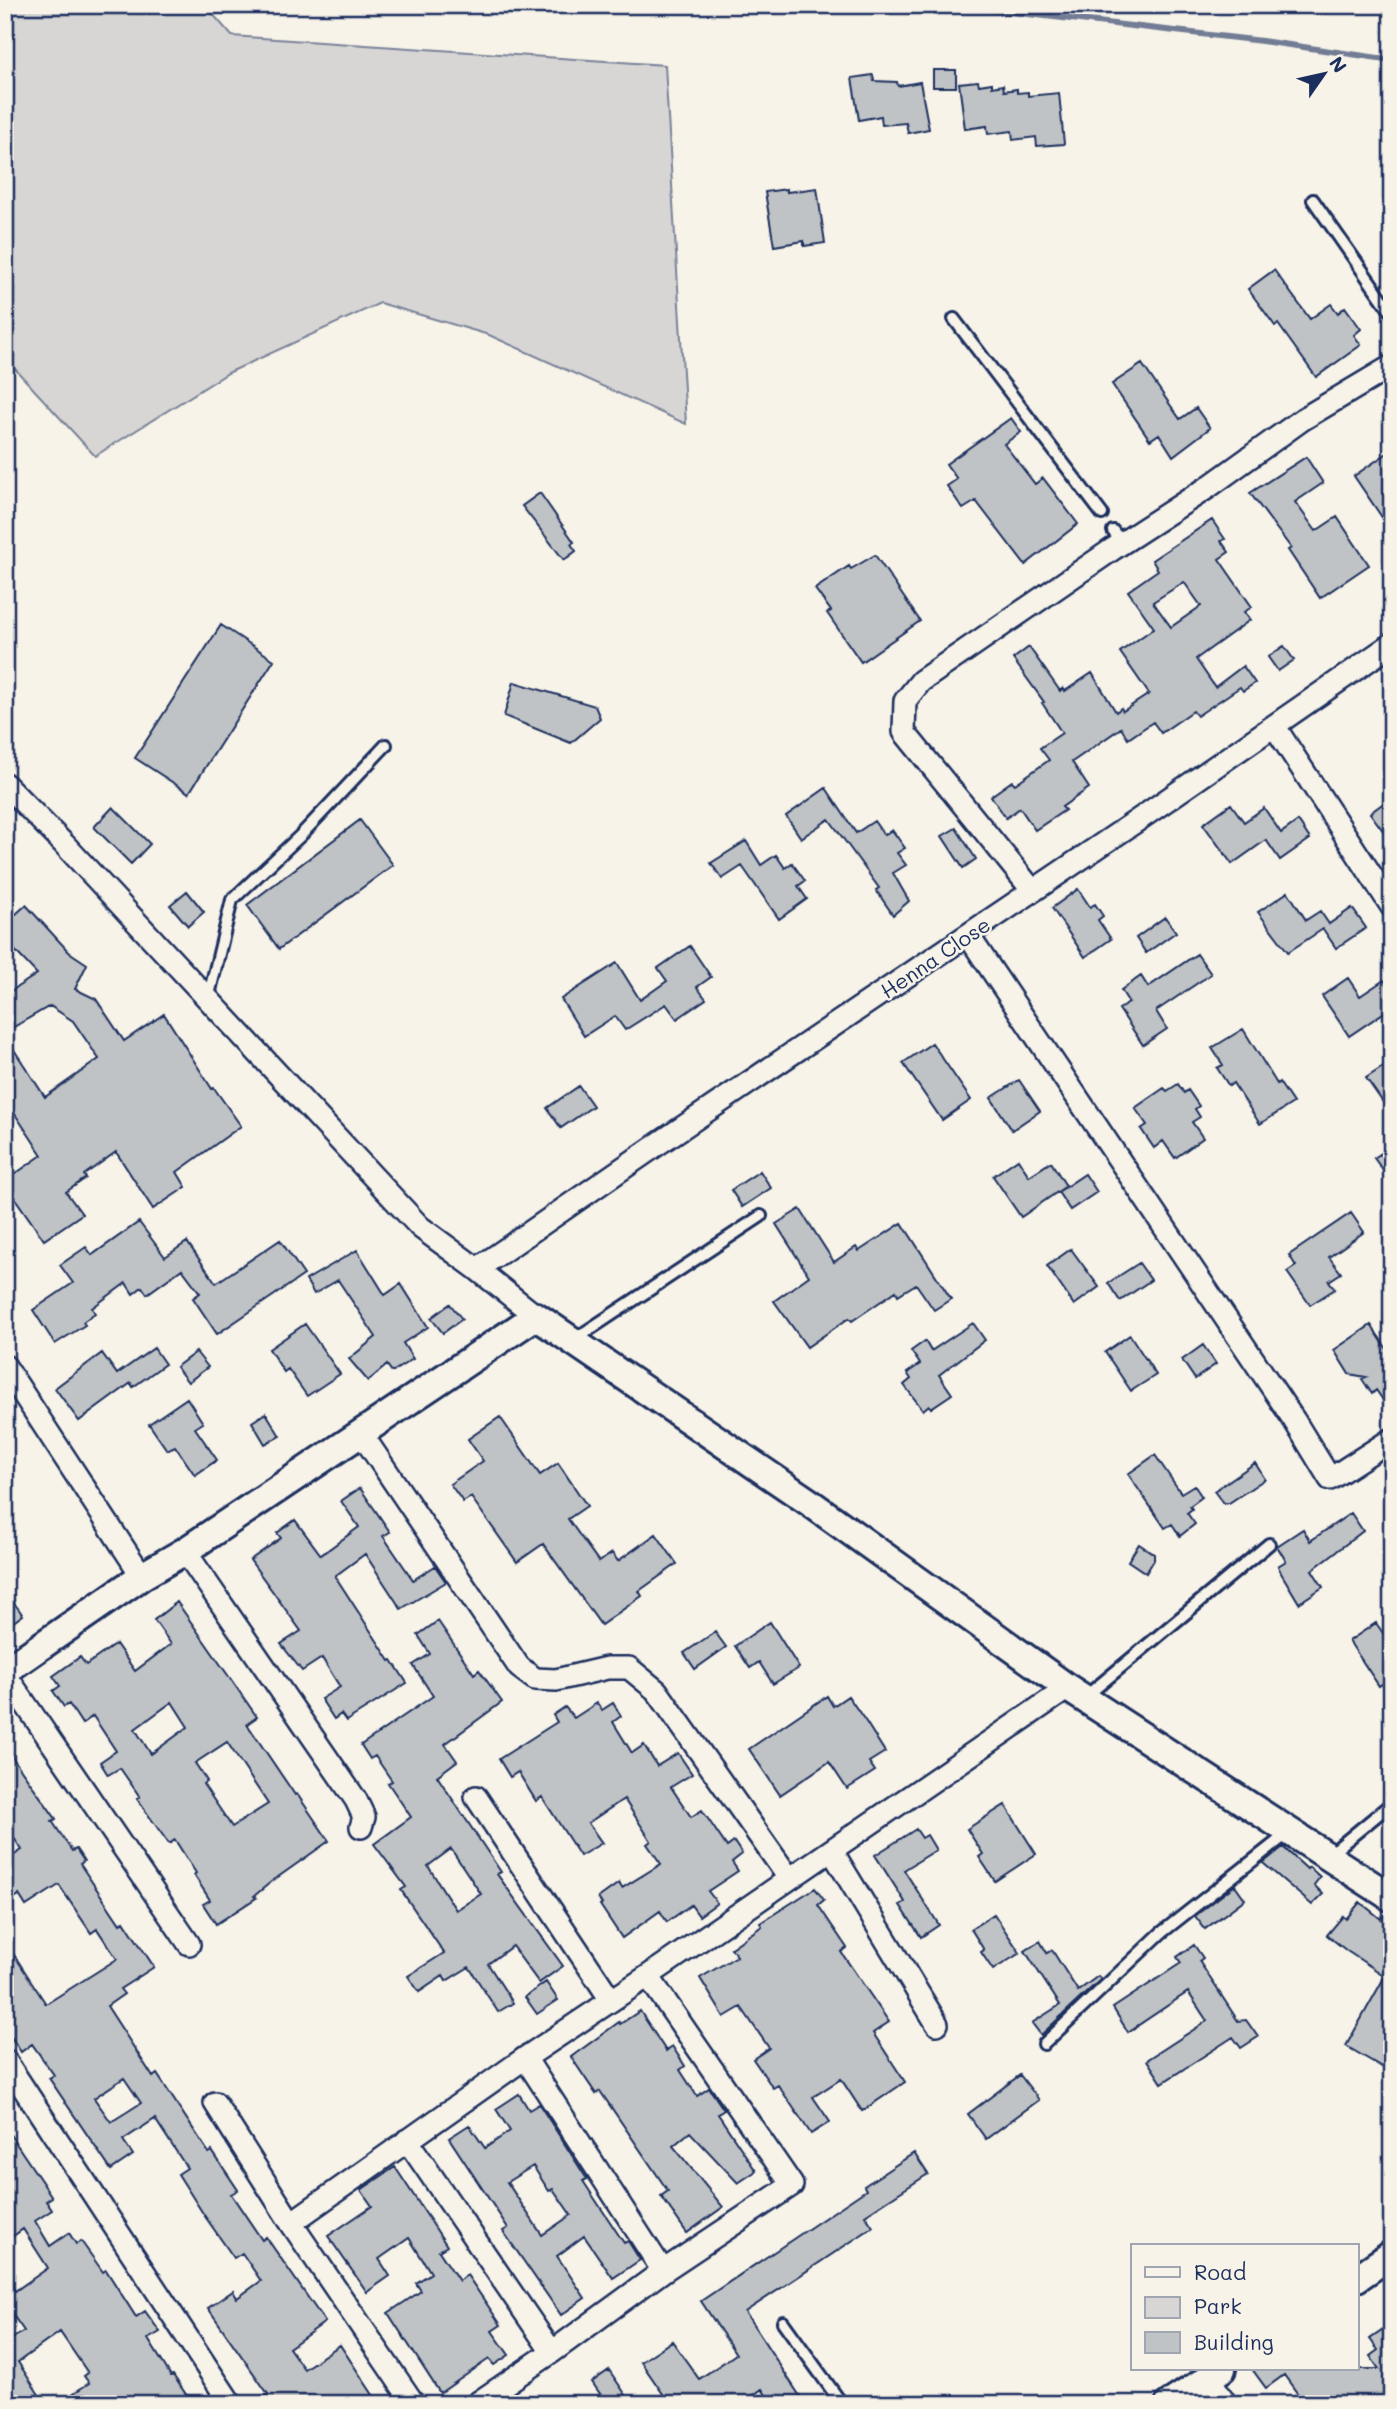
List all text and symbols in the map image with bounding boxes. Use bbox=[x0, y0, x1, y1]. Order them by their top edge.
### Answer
north arrow bbox=[1288, 38, 1358, 108]
text: N bbox=[1324, 51, 1353, 77]
street label: Henna Close bbox=[875, 910, 995, 1004]
legend bbox=[1131, 2244, 1358, 2370]
text: Road bbox=[1194, 2258, 1246, 2285]
text: Park bbox=[1194, 2292, 1242, 2319]
text: Building bbox=[1194, 2328, 1274, 2355]

